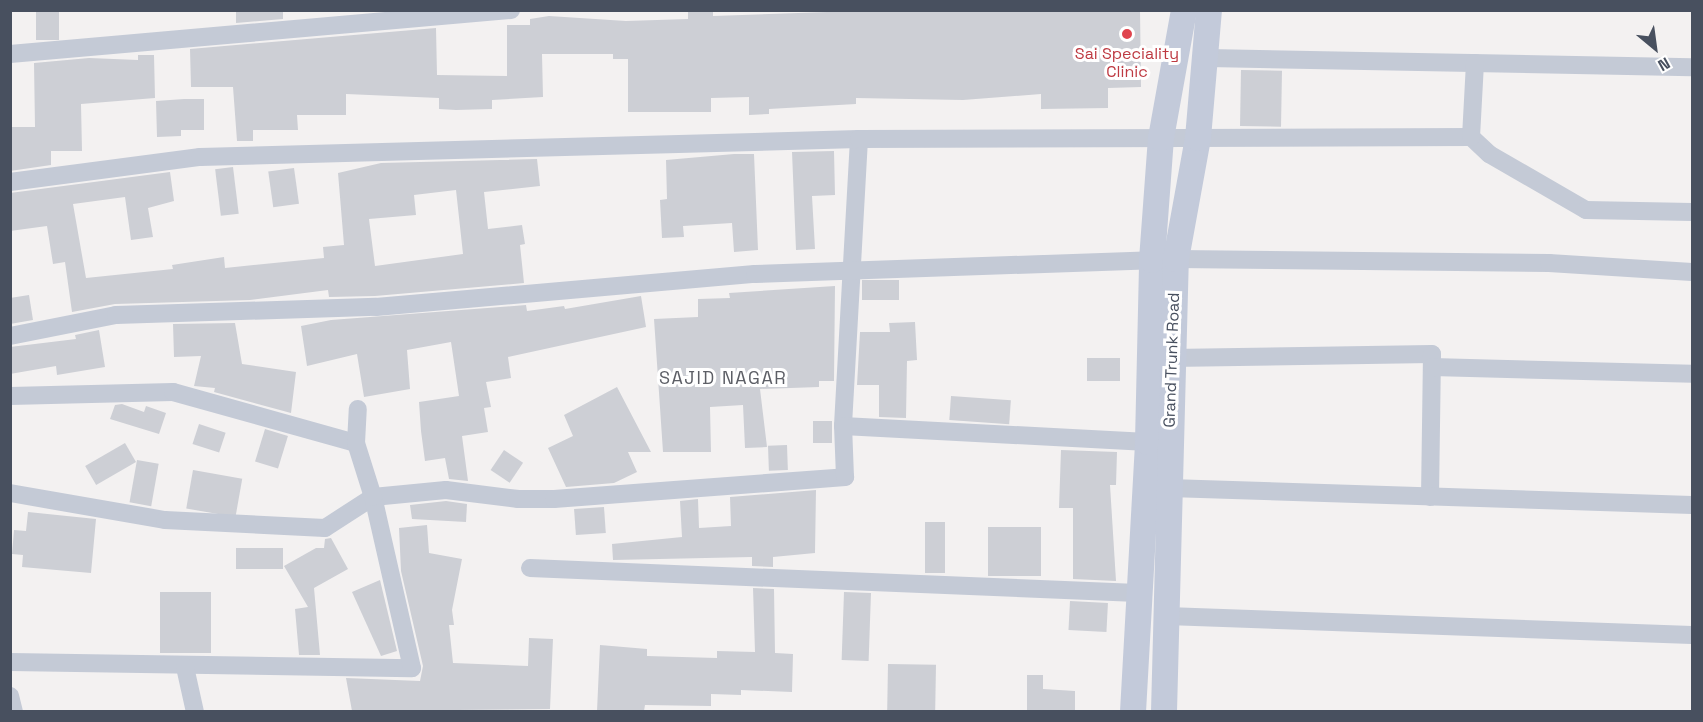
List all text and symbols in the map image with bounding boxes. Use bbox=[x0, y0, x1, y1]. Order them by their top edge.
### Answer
north arrow bbox=[1625, 18, 1685, 78]
marker: Sai Speciality Clinic bbox=[1118, 25, 1136, 43]
place label: Sai Speciality Clinic bbox=[1075, 44, 1179, 82]
text: N bbox=[1654, 52, 1674, 76]
street label: Grand Trunk Road bbox=[1160, 292, 1184, 428]
district label: SAJID NAGAR bbox=[659, 367, 787, 389]

